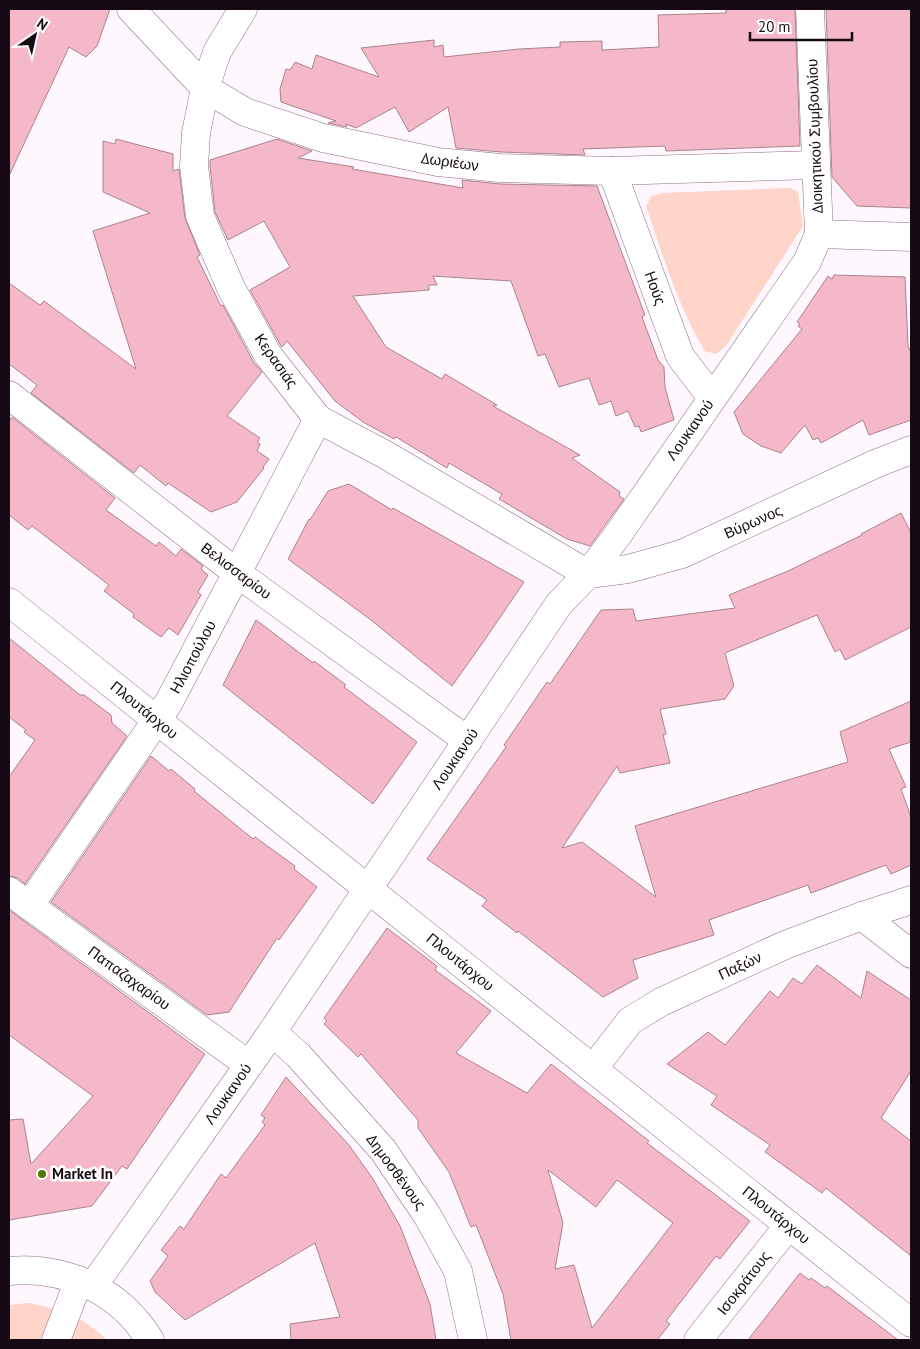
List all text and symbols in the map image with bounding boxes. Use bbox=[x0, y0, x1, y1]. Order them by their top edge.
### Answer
north arrow bbox=[10, 10, 60, 60]
scale bar bbox=[750, 10, 852, 42]
text: N bbox=[33, 14, 51, 34]
text: 20 m bbox=[758, 17, 791, 36]
street label: Διοικητικού Συμβουλίου bbox=[802, 58, 827, 214]
street label: Δωριέων bbox=[420, 148, 480, 175]
street label: Ηούς bbox=[641, 268, 670, 307]
street label: Κερασιάς bbox=[251, 330, 302, 392]
street label: Λουκιανού bbox=[662, 396, 717, 464]
street label: Βύρωνος bbox=[721, 500, 785, 543]
street label: Βελισσαρίου bbox=[197, 538, 275, 603]
street label: Ηλιοπούλου bbox=[165, 617, 220, 697]
street label: Πλουτάρχου bbox=[107, 677, 182, 743]
street label: Λουκιανού bbox=[427, 724, 482, 793]
street label: Πλουτάρχου bbox=[423, 929, 498, 995]
street label: Παπαζαχαρίου bbox=[84, 941, 174, 1014]
street label: Παξών bbox=[715, 947, 764, 984]
street label: Λουκιανού bbox=[200, 1060, 255, 1128]
street label: Δημοσθένους bbox=[363, 1130, 430, 1213]
place label: Market In bbox=[52, 1164, 113, 1183]
marker: Market In bbox=[36, 1168, 48, 1180]
street label: Πλουτάρχου bbox=[739, 1182, 814, 1248]
street label: Ισοκράτους bbox=[713, 1247, 774, 1318]

